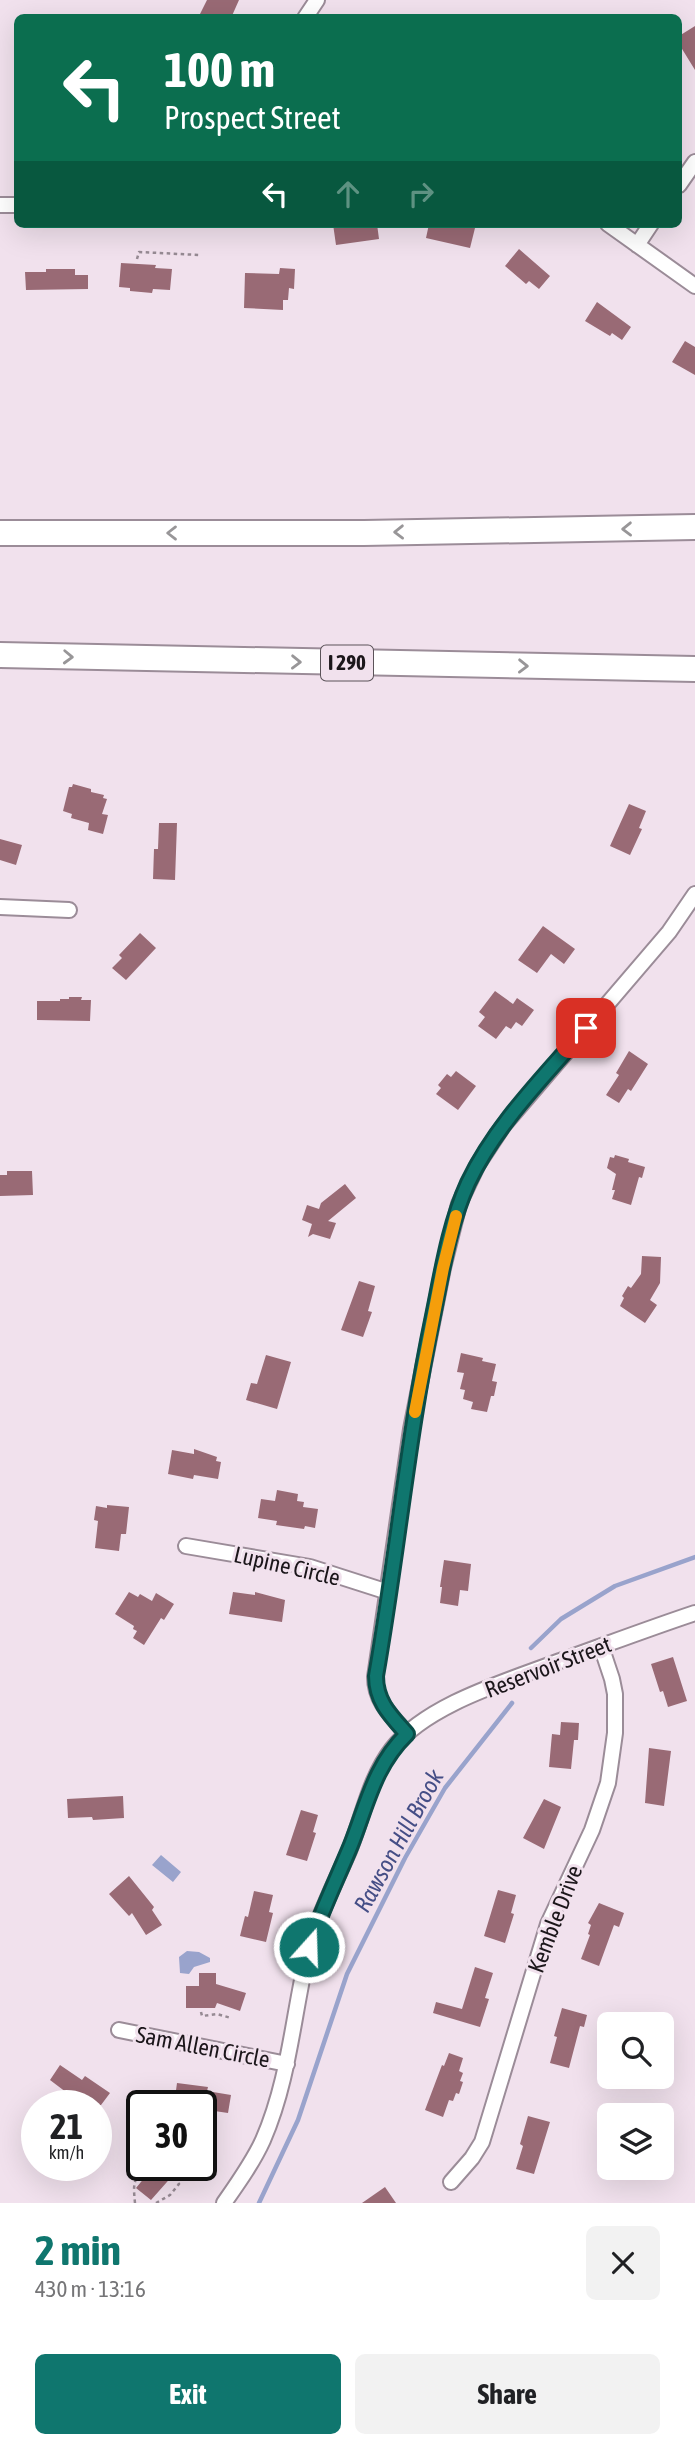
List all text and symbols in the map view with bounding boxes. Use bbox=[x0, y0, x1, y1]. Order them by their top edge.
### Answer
text: 100 m bbox=[164, 41, 275, 97]
icon: left bbox=[49, 42, 140, 133]
text: Prospect Street bbox=[164, 99, 341, 136]
icon: left bbox=[256, 175, 294, 213]
icon: ahead bbox=[329, 175, 367, 213]
icon: right bbox=[402, 175, 440, 213]
one-way arrow bbox=[621, 521, 632, 537]
one-way arrow bbox=[394, 524, 404, 540]
one-way arrow bbox=[166, 525, 177, 541]
road number: I 290 bbox=[321, 646, 373, 680]
one-way arrow bbox=[63, 649, 74, 665]
one-way arrow bbox=[291, 654, 301, 670]
one-way arrow bbox=[518, 659, 529, 674]
pin bbox=[556, 998, 616, 1058]
icon: arrive bbox=[567, 1009, 605, 1047]
street label: Lupine Circle bbox=[231, 1541, 343, 1591]
street label: Reservoir Street bbox=[481, 1631, 615, 1703]
water label: Rawson Hill Brook bbox=[348, 1765, 449, 1917]
street label: Kemble Drive bbox=[523, 1862, 587, 1976]
position arrow bbox=[272, 1910, 346, 1984]
map controls bbox=[597, 2012, 674, 2180]
button: search bbox=[597, 2012, 674, 2089]
street label: Sam Allen Circle bbox=[134, 2021, 272, 2073]
speed limit sign: 30 bbox=[126, 2090, 217, 2181]
button: layers bbox=[597, 2103, 674, 2180]
text: 21 bbox=[50, 2106, 83, 2146]
text: km/h bbox=[49, 2142, 84, 2163]
text: 2 min bbox=[35, 2226, 121, 2274]
button: close bbox=[586, 2226, 660, 2300]
text: 430 m · 13:16 bbox=[35, 2276, 146, 2302]
button: Exit bbox=[35, 2354, 341, 2434]
button: Share bbox=[355, 2354, 660, 2434]

